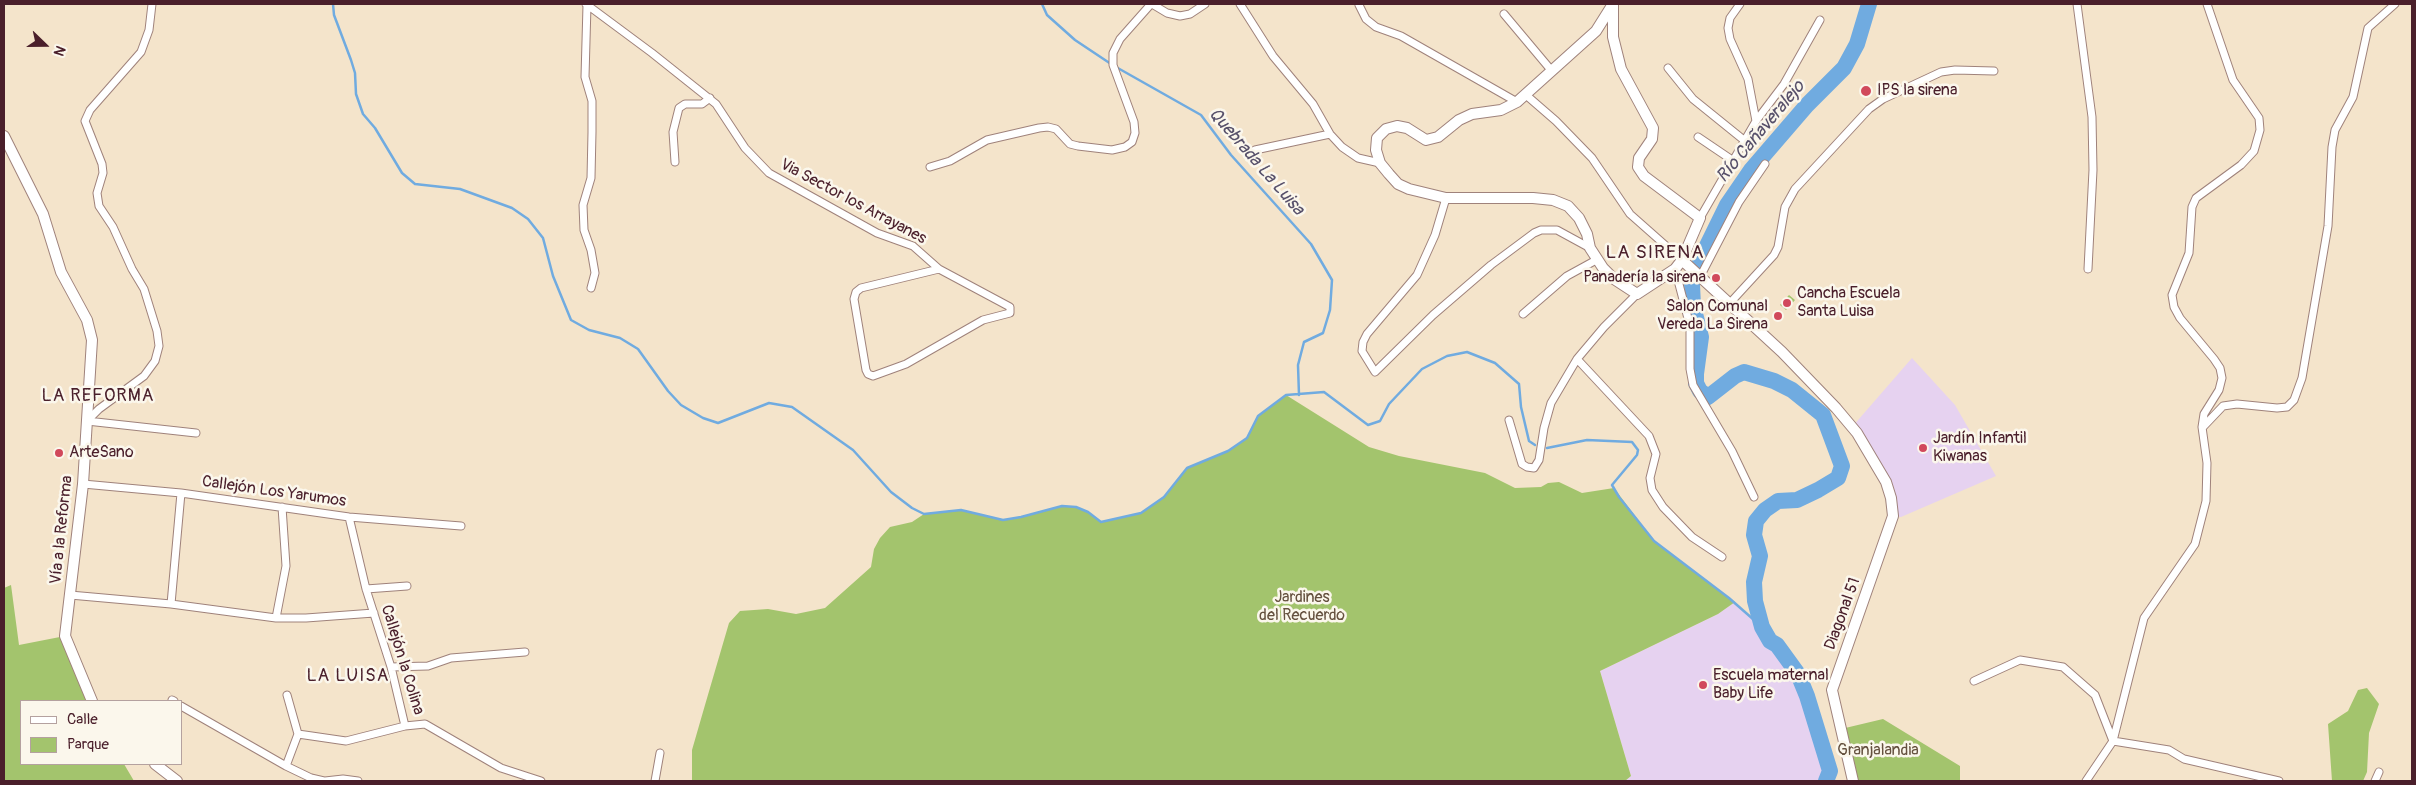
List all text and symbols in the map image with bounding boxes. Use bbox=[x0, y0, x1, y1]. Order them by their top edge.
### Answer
north arrow bbox=[20, 20, 70, 70]
text: N bbox=[50, 43, 69, 58]
water label: Río Cañaveralejo bbox=[1712, 77, 1810, 187]
place label: IPS la sirena bbox=[1877, 81, 1957, 101]
marker: IPS la sirena bbox=[1859, 84, 1873, 98]
water label: Quebrada La Luisa bbox=[1204, 104, 1308, 220]
street label: Via Sector los Arrayanes bbox=[777, 155, 929, 249]
district label: LA SIRENA bbox=[1604, 242, 1706, 264]
place label: Panadería la sirena bbox=[1583, 268, 1706, 288]
marker: Panadería la sirena bbox=[1710, 272, 1722, 284]
place label: Cancha Escuela Santa Luisa bbox=[1797, 284, 1900, 322]
place label: Salon Comunal Vereda La Sirena bbox=[1657, 297, 1768, 335]
marker: Cancha Escuela Santa Luisa bbox=[1781, 297, 1793, 309]
marker: Salon Comunal Vereda La Sirena bbox=[1772, 310, 1784, 322]
district label: LA REFORMA bbox=[40, 385, 156, 407]
place label: Jardín Infantil Kiwanas bbox=[1933, 429, 2027, 467]
marker: Jardín Infantil Kiwanas bbox=[1917, 442, 1929, 454]
place label: ArteSano bbox=[69, 443, 134, 463]
marker: ArteSano bbox=[53, 447, 65, 459]
street label: Callejón Los Yarumos bbox=[201, 472, 347, 512]
street label: Vía a la Reforma bbox=[47, 475, 77, 585]
street label: Diagonal 51 bbox=[1821, 575, 1865, 653]
park label: Jardines del Recuerdo bbox=[1259, 588, 1345, 626]
street label: Callejón la Colina bbox=[376, 603, 428, 717]
district label: LA LUISA bbox=[305, 665, 391, 687]
place label: Escuela maternal Baby Life bbox=[1713, 666, 1829, 704]
marker: Escuela maternal Baby Life bbox=[1697, 679, 1709, 691]
legend bbox=[20, 700, 182, 765]
text: Calle bbox=[67, 710, 98, 729]
text: Parque bbox=[67, 735, 109, 754]
park label: Granjalandia bbox=[1837, 741, 1919, 761]

